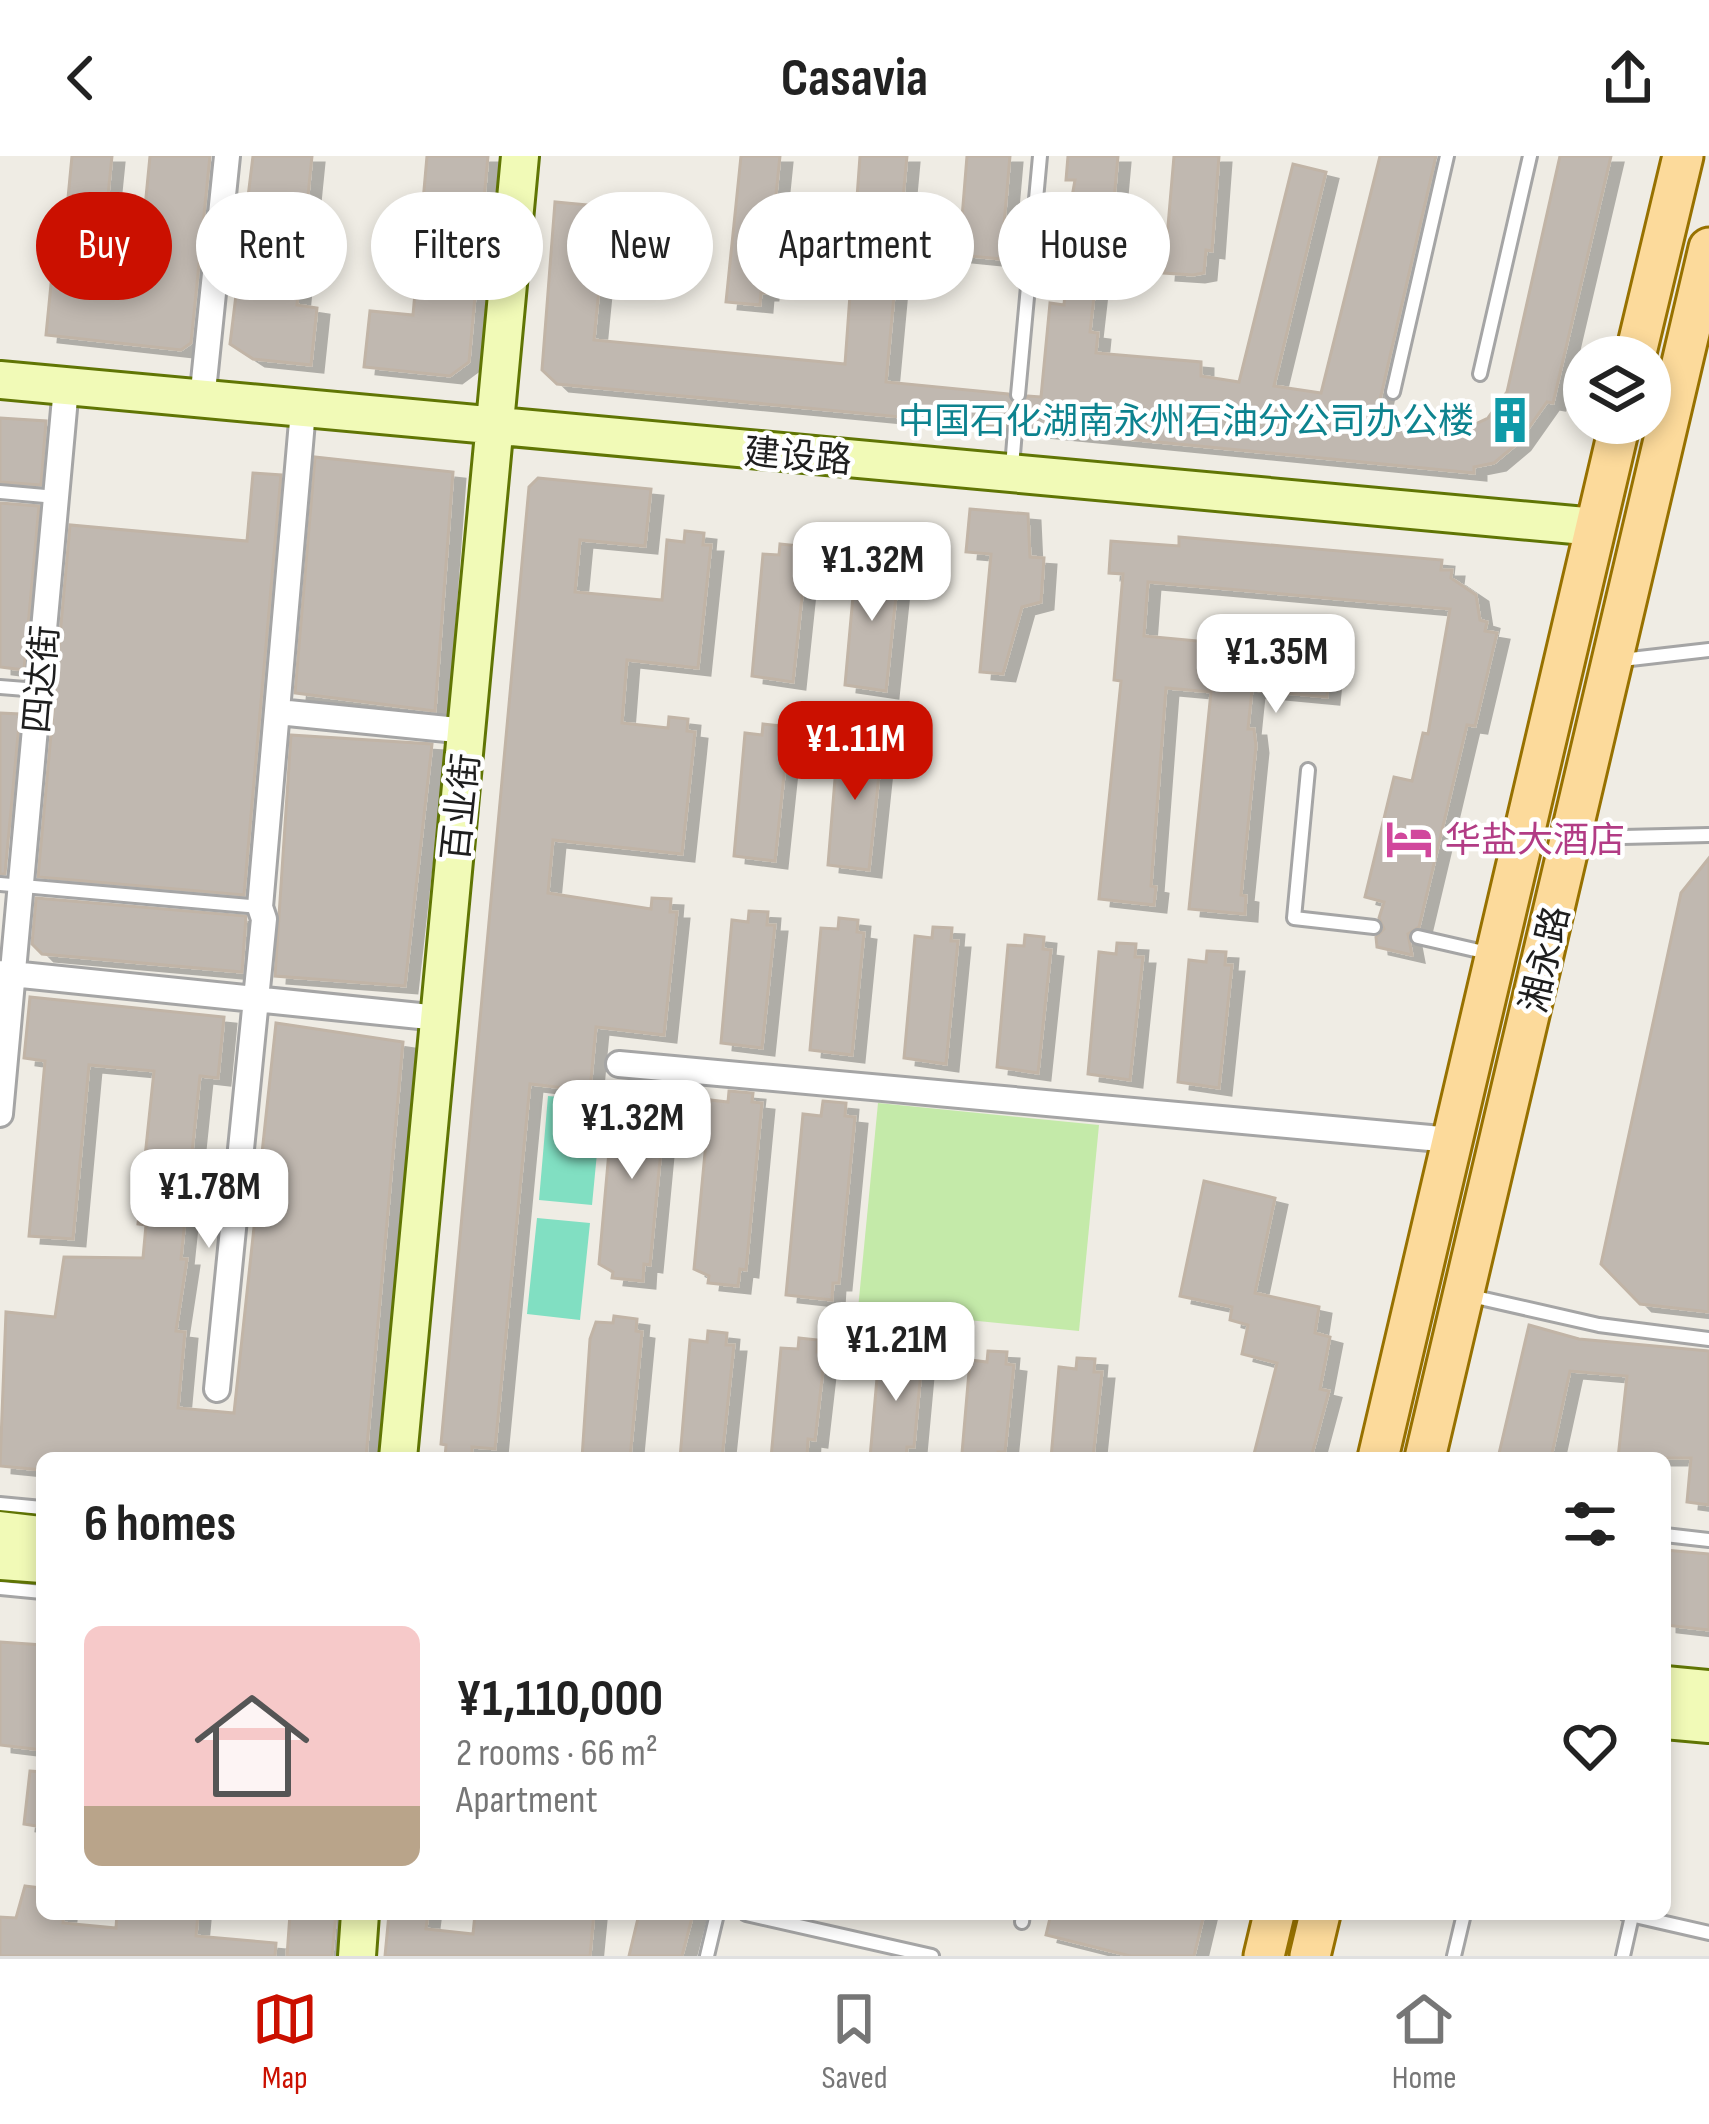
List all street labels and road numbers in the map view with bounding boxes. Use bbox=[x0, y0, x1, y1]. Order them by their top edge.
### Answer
street label: 建设路 bbox=[742, 431, 853, 484]
street label: 四达街 bbox=[16, 624, 69, 735]
street label: 百业街 bbox=[435, 751, 490, 863]
street label: 湘永路 bbox=[1513, 902, 1580, 1017]

